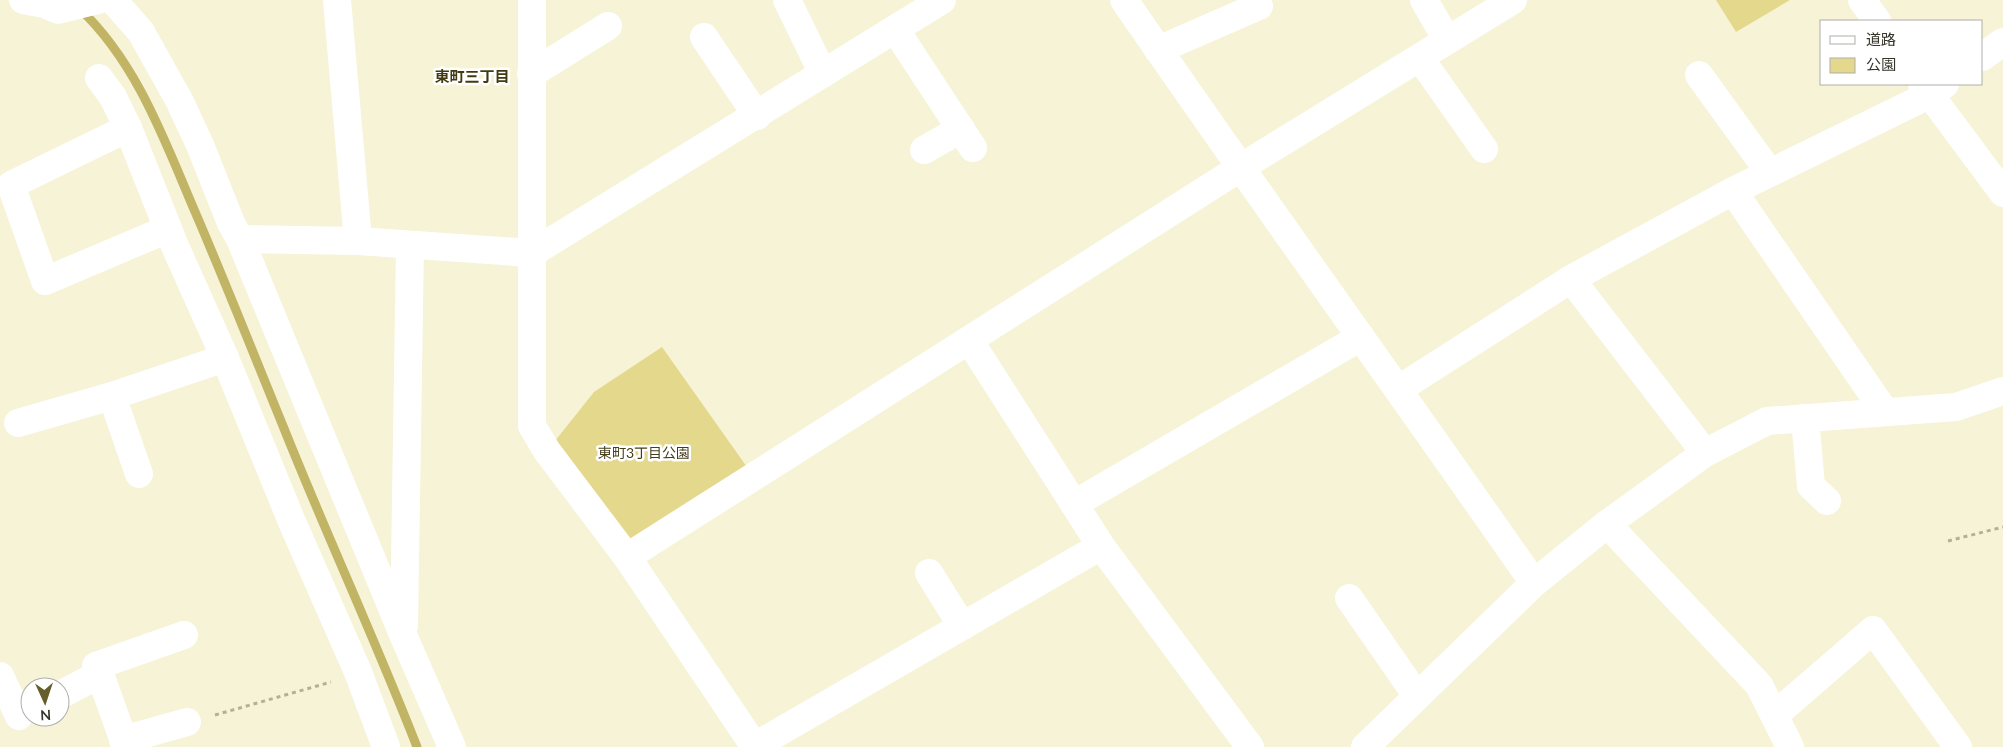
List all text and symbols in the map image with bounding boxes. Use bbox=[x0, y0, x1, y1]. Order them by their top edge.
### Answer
legend bbox=[1820, 20, 1983, 85]
text: 道路 bbox=[1866, 30, 1896, 48]
text: 公園 bbox=[1866, 55, 1896, 73]
district label: 東町三丁目 bbox=[434, 67, 510, 85]
park label: 東町3丁目公園 bbox=[598, 444, 690, 461]
north arrow bbox=[20, 677, 70, 727]
text: N bbox=[40, 707, 52, 724]

